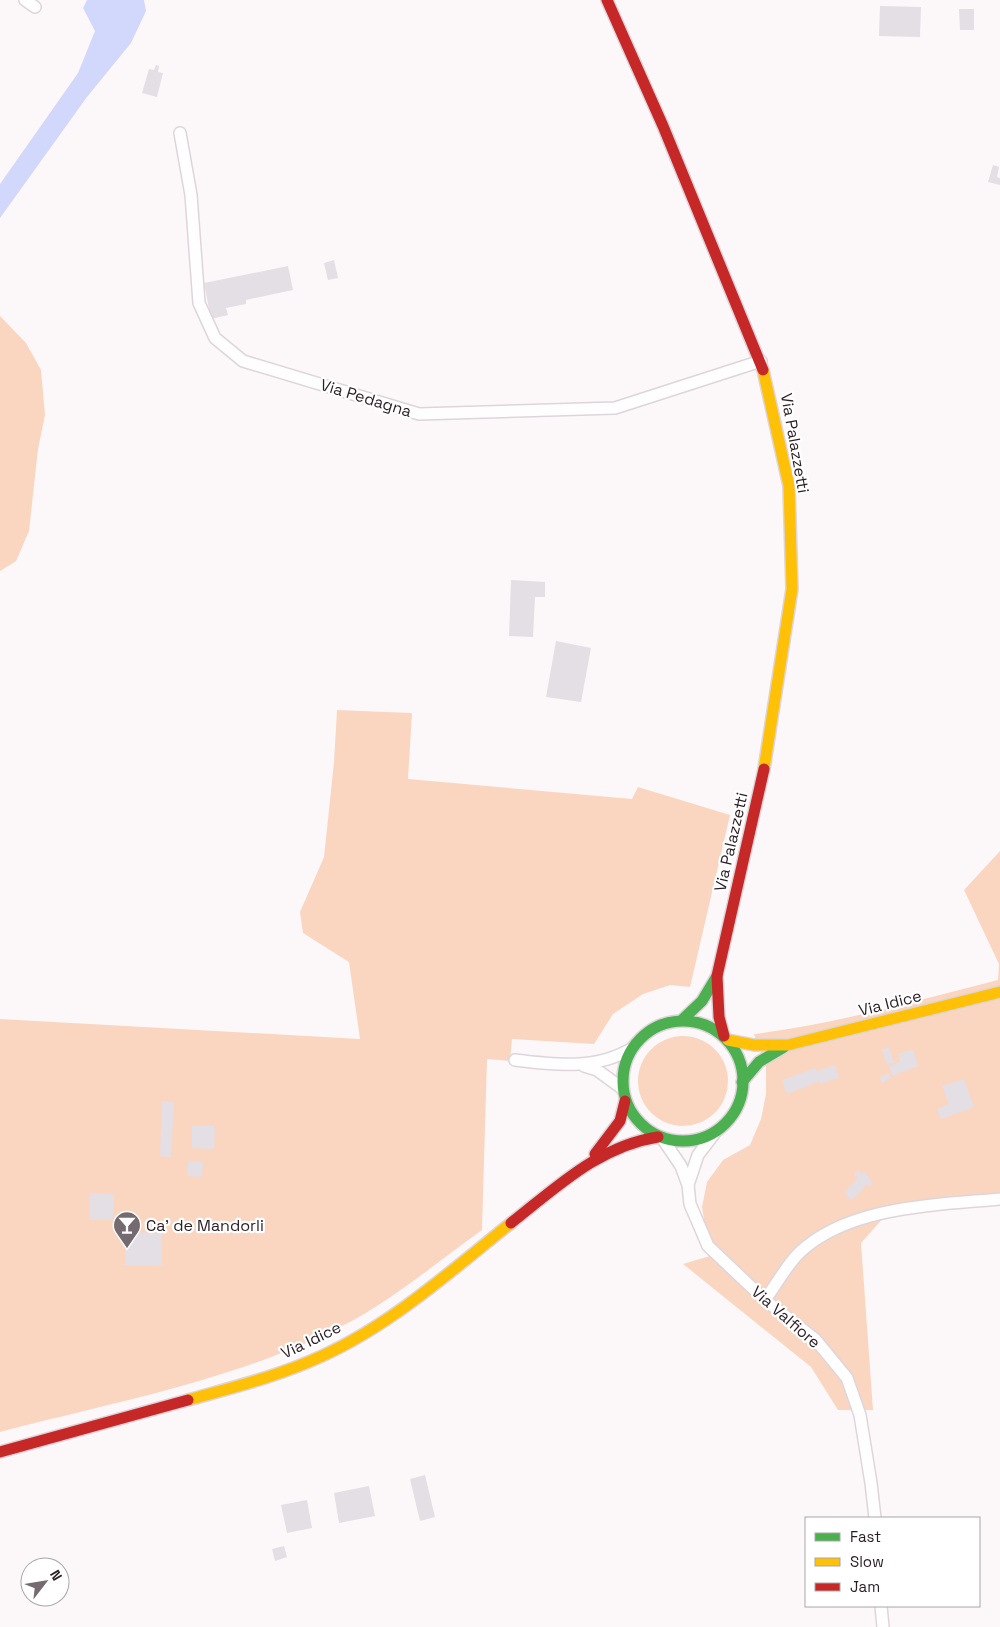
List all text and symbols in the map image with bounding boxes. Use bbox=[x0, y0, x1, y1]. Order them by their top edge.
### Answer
street label: Via Pedagna bbox=[318, 374, 414, 422]
street label: Via Palazzetti bbox=[776, 391, 814, 495]
street label: Via Palazzetti bbox=[709, 790, 753, 894]
street label: Via Idice bbox=[856, 985, 924, 1021]
bar icon: Ca' de Mandorli bbox=[112, 1210, 142, 1249]
place label: Ca' de Mandorli bbox=[146, 1215, 264, 1236]
street label: Via Valfiore bbox=[747, 1281, 825, 1353]
street label: Via Idice bbox=[277, 1316, 345, 1364]
legend bbox=[805, 1517, 980, 1607]
text: Fast bbox=[850, 1527, 881, 1546]
text: Slow bbox=[850, 1552, 884, 1571]
north arrow bbox=[20, 1557, 70, 1607]
text: N bbox=[46, 1567, 66, 1584]
text: Jam bbox=[850, 1577, 880, 1596]

